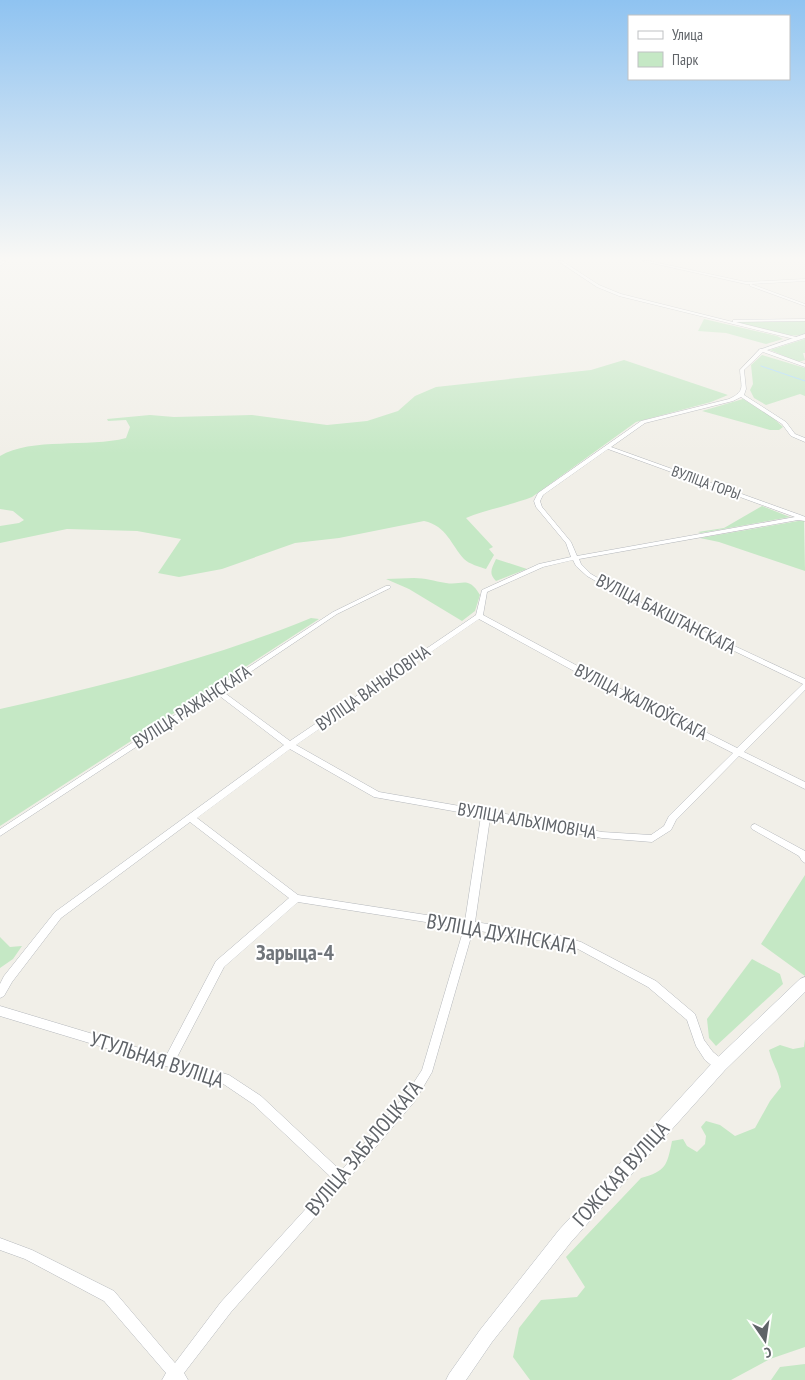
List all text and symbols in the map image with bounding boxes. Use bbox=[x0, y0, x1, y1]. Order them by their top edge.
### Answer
legend bbox=[628, 15, 790, 80]
text: Улица bbox=[672, 25, 703, 44]
text: Парк bbox=[672, 50, 698, 69]
street label: ВУЛІЦА ГОРЫ bbox=[669, 461, 743, 504]
street label: ВУЛІЦА БАКШТАНСКАГА bbox=[592, 568, 740, 659]
street label: ВУЛІЦА ВАНЬКОВІЧА bbox=[311, 639, 435, 736]
street label: ВУЛІЦА ЖАЛКОЎСКАГА bbox=[571, 658, 712, 745]
street label: ВУЛІЦА РАЖАНСКАГА bbox=[128, 660, 256, 753]
street label: ВУЛІЦА АЛЬХІМОВІЧА bbox=[456, 797, 599, 844]
street label: ВУЛІЦА ДУХІНСКАГА bbox=[425, 907, 579, 960]
district label: Зарыца-4 bbox=[256, 938, 334, 966]
street label: УТУЛЬНАЯ ВУЛІЦА bbox=[87, 1025, 228, 1094]
street label: ВУЛІЦА ЗАБАЛОЦКАГА bbox=[299, 1075, 428, 1221]
street label: ГОЖСКАЯ ВУЛІЦА bbox=[566, 1116, 675, 1232]
north arrow bbox=[740, 1315, 790, 1365]
text: С bbox=[762, 1343, 773, 1362]

